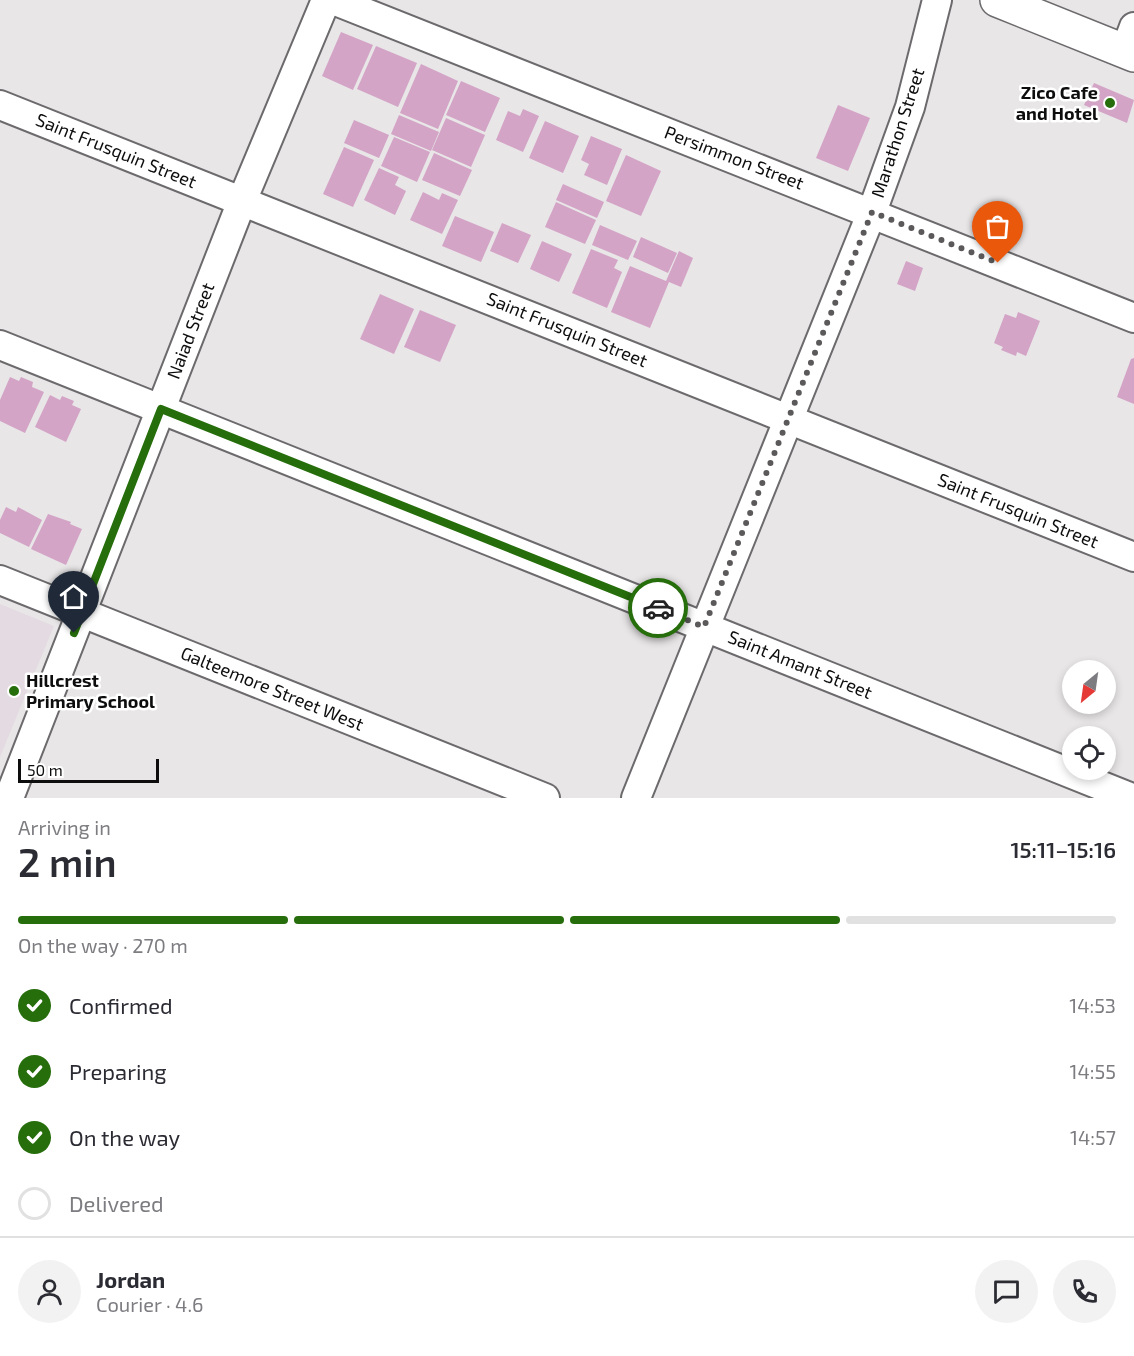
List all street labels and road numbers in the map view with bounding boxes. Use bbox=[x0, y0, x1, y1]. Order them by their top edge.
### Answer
street label: Marathon Street bbox=[866, 65, 928, 200]
street label: Saint Frusquin Street bbox=[33, 108, 200, 192]
street label: Persimmon Street bbox=[662, 120, 807, 194]
street label: Naiad Street bbox=[162, 279, 219, 382]
street label: Saint Frusquin Street bbox=[484, 287, 651, 371]
street label: Saint Frusquin Street bbox=[935, 468, 1102, 552]
street label: Saint Amant Street bbox=[725, 625, 876, 703]
street label: Galteemore Street West bbox=[178, 641, 367, 735]

